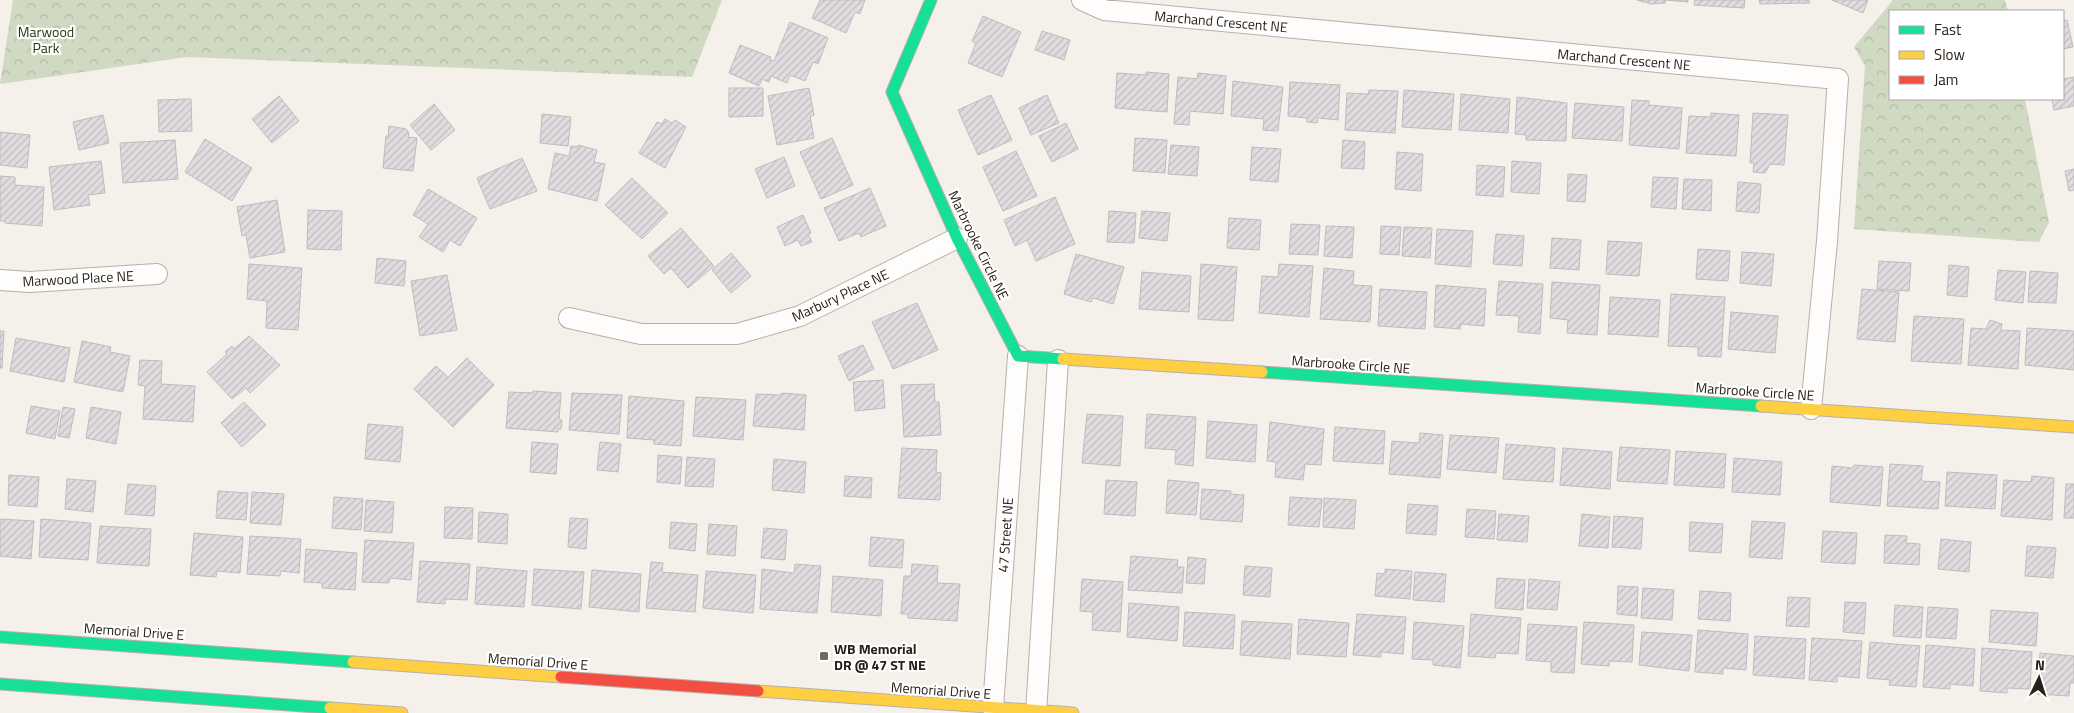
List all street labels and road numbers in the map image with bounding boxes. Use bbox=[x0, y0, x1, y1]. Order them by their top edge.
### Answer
street label: Marchand Crescent NE bbox=[1153, 5, 1289, 37]
street label: Marchand Crescent NE bbox=[1556, 43, 1692, 75]
street label: Marbrooke Circle NE bbox=[943, 187, 1015, 303]
street label: Marbury Place NE bbox=[788, 263, 892, 327]
street label: Marwood Place NE bbox=[22, 265, 134, 291]
street label: Marbrooke Circle NE bbox=[1291, 349, 1411, 379]
street label: Marbrooke Circle NE bbox=[1695, 376, 1815, 406]
street label: 47 Street NE bbox=[992, 497, 1018, 573]
street label: Memorial Drive E bbox=[83, 617, 185, 645]
street label: Memorial Drive E bbox=[487, 647, 589, 675]
street label: Memorial Drive E bbox=[890, 676, 992, 704]

